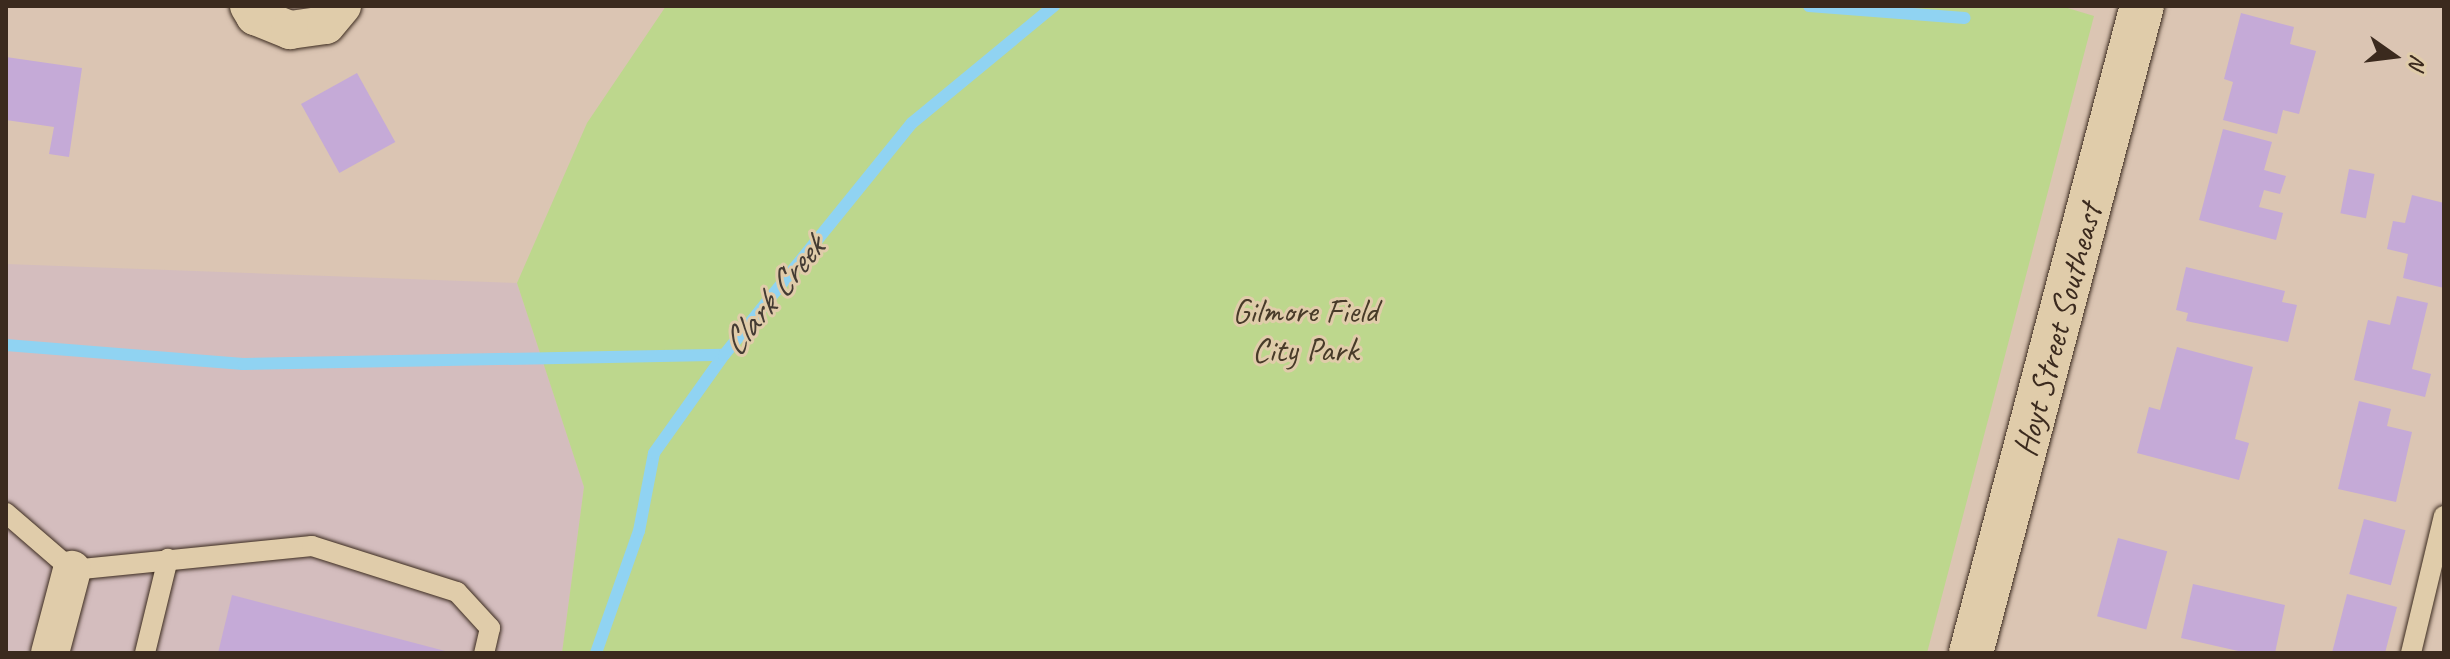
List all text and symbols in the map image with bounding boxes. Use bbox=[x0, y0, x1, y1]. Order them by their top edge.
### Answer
north arrow bbox=[2354, 16, 2434, 96]
text: N bbox=[2402, 52, 2433, 72]
street label: Hoyt Street Southeast bbox=[2004, 199, 2110, 461]
water label: Clark Creek bbox=[712, 228, 834, 364]
park label: Gilmore Field City Park bbox=[1232, 290, 1378, 370]

